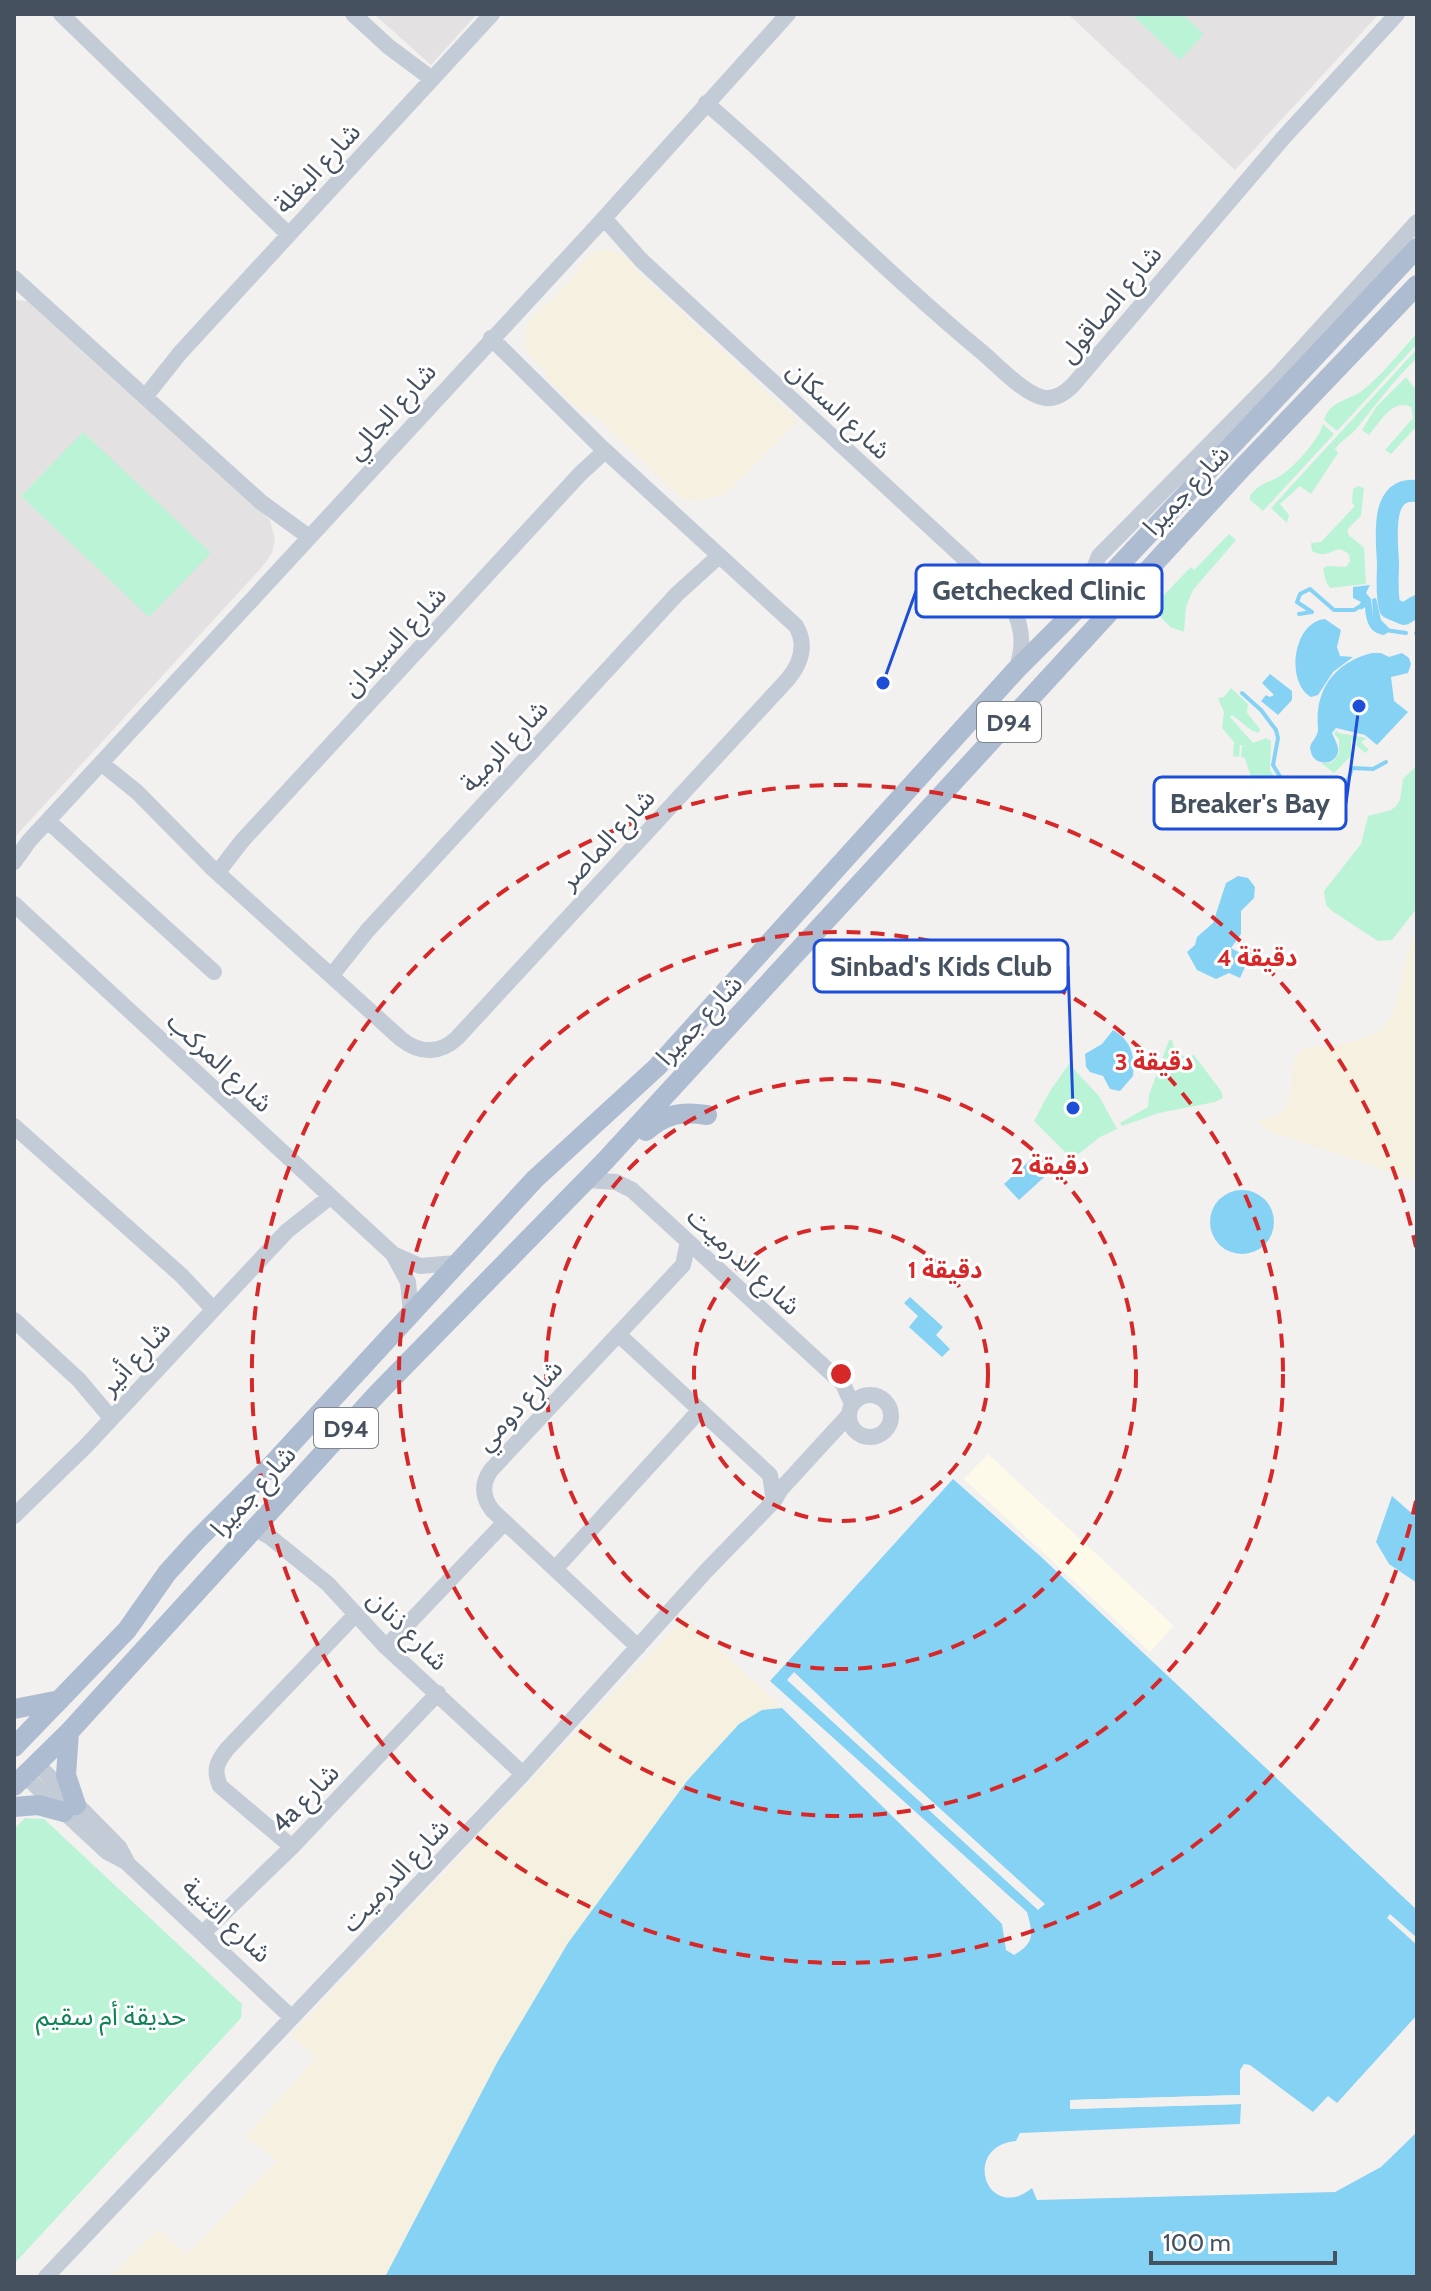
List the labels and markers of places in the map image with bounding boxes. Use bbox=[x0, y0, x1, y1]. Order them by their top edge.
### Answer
callout: Getchecked Clinic bbox=[916, 565, 1162, 617]
callout: Breaker's Bay bbox=[1154, 777, 1346, 829]
callout: Sinbad's Kids Club bbox=[814, 940, 1068, 992]
centre of rings bbox=[827, 1360, 855, 1388]

